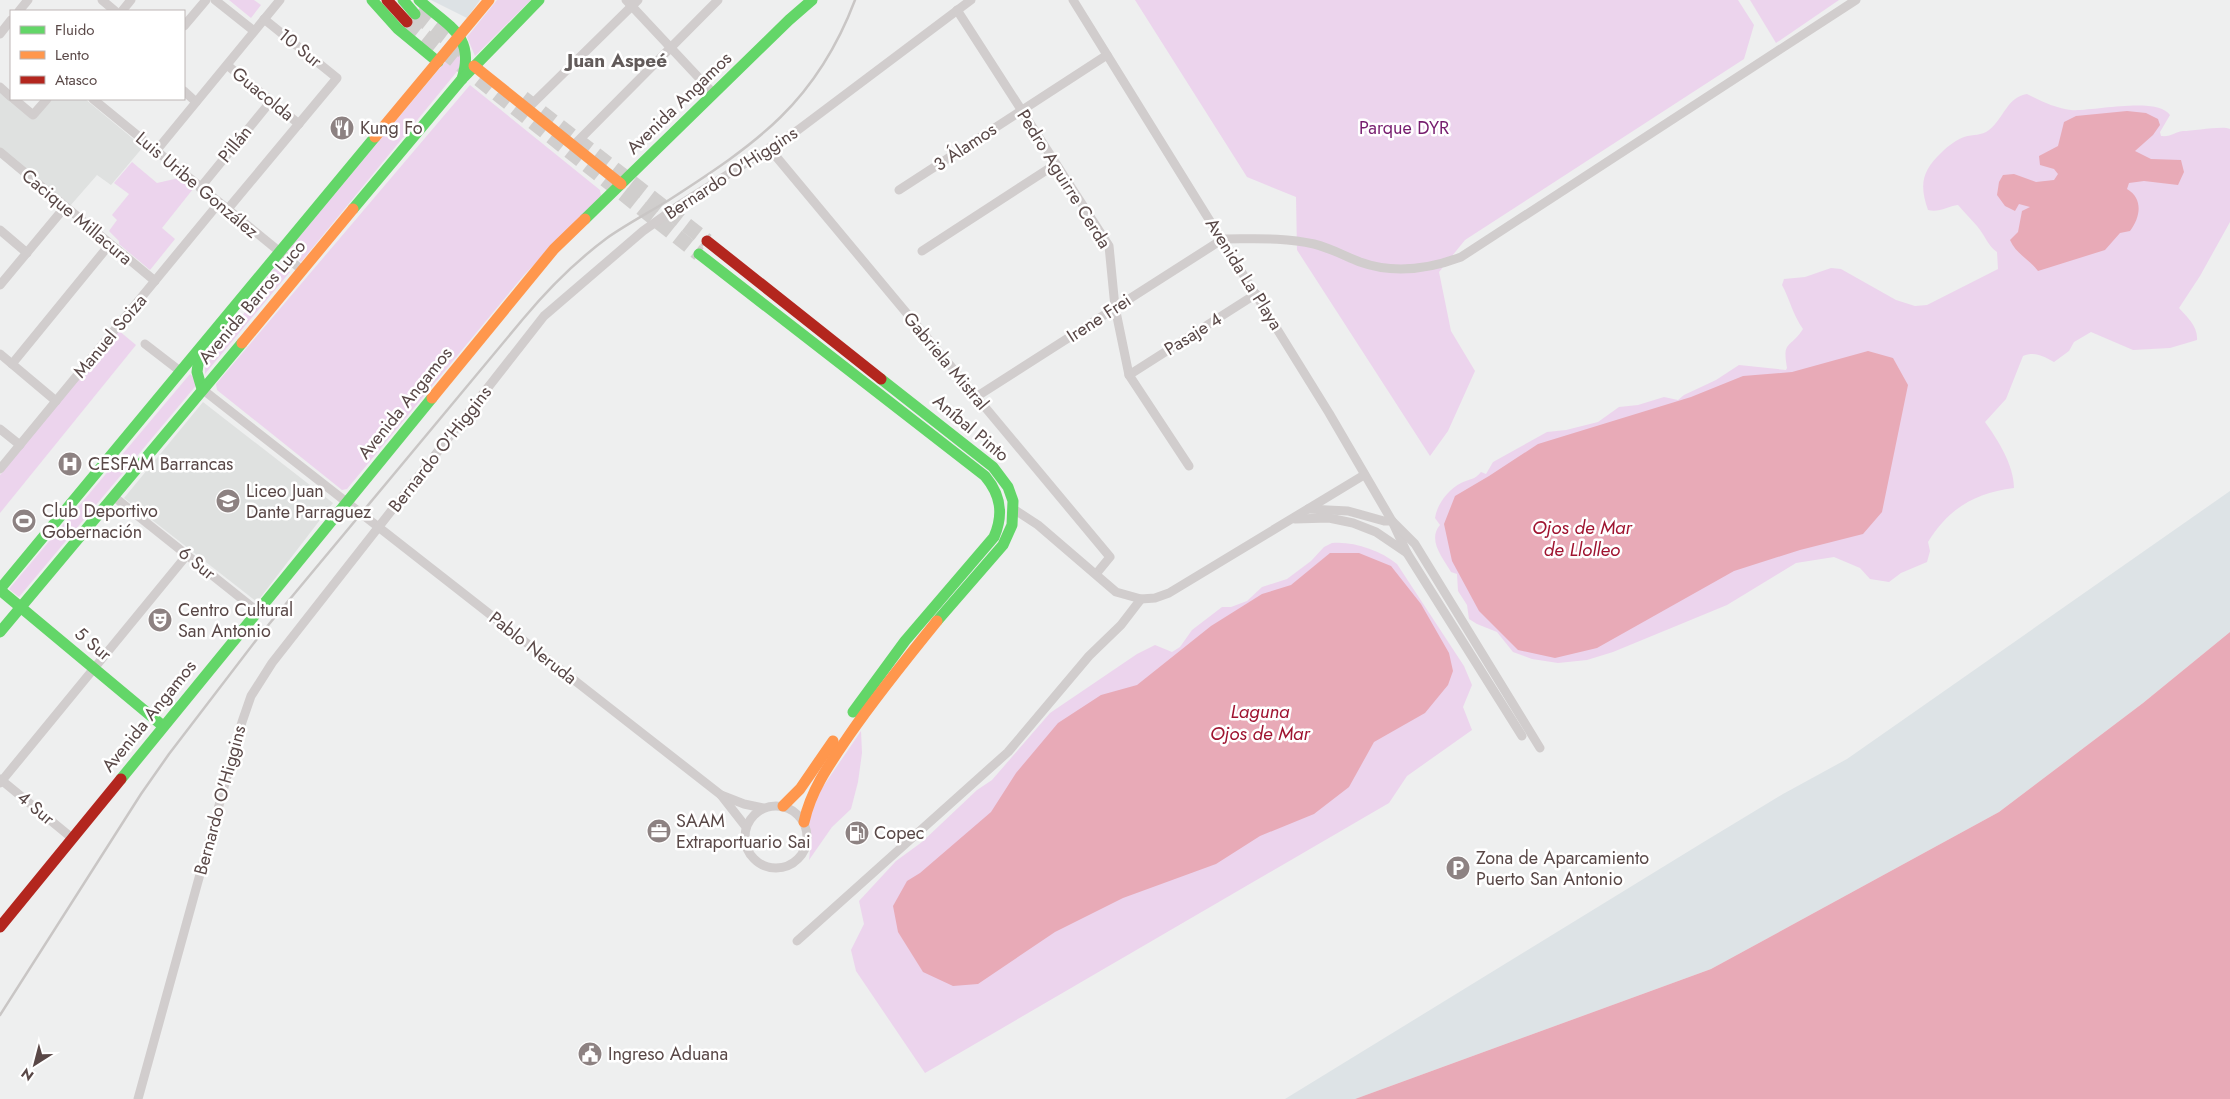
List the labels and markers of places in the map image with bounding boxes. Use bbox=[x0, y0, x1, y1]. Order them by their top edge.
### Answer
restaurant icon: Kung Fo bbox=[329, 115, 355, 141]
place label: Kung Fo bbox=[360, 115, 423, 141]
hospital icon: CESFAM Barrancas bbox=[57, 451, 83, 477]
place label: CESFAM Barrancas bbox=[88, 451, 233, 477]
place label: Liceo Juan Dante Parraguez bbox=[246, 478, 372, 525]
school or university icon: Liceo Juan Dante Parraguez bbox=[215, 488, 241, 514]
place label: Club Deportivo Gobernación bbox=[42, 498, 158, 545]
sports icon: Club Deportivo Gobernación bbox=[11, 508, 37, 534]
place label: Centro Cultural San Antonio bbox=[178, 597, 293, 644]
theatre icon: Centro Cultural San Antonio bbox=[147, 607, 173, 633]
place label: SAAM Extraportuario Sai bbox=[676, 808, 811, 855]
office icon: SAAM Extraportuario Sai bbox=[646, 818, 672, 844]
fuel station icon: Copec bbox=[844, 820, 870, 846]
place label: Copec bbox=[874, 820, 924, 846]
place label: Zona de Aparcamiento Puerto San Antonio bbox=[1476, 845, 1649, 892]
parking icon: Zona de Aparcamiento Puerto San Antonio bbox=[1445, 855, 1471, 881]
public building icon: Ingreso Aduana bbox=[577, 1041, 603, 1067]
place label: Ingreso Aduana bbox=[608, 1041, 728, 1067]

